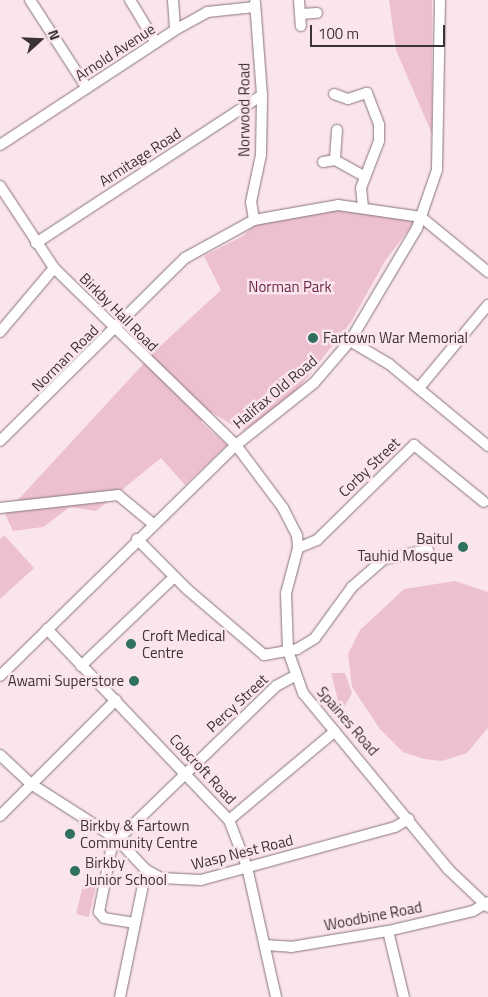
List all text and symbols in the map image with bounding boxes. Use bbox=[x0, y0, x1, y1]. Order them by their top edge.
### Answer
north arrow bbox=[15, 15, 65, 65]
scale bar bbox=[313, 15, 448, 47]
street label: Arnold Avenue bbox=[72, 19, 158, 85]
text: 100 m bbox=[318, 22, 359, 45]
text: N bbox=[43, 27, 66, 43]
street label: Norwood Road bbox=[235, 63, 253, 157]
street label: Armitage Road bbox=[96, 124, 184, 190]
street label: Birkby Hall Road bbox=[76, 269, 162, 355]
park label: Norman Park bbox=[248, 278, 332, 296]
street label: Norman Road bbox=[28, 321, 102, 395]
place label: Fartown War Memorial bbox=[323, 329, 468, 347]
marker: Fartown War Memorial bbox=[307, 332, 319, 344]
street label: Halifax Old Road bbox=[229, 352, 321, 432]
street label: Corby Street bbox=[335, 433, 403, 501]
place label: Baitul Tauhid Mosque bbox=[358, 529, 453, 564]
marker: Baitul Tauhid Mosque bbox=[457, 541, 469, 553]
place label: Croft Medical Centre bbox=[142, 626, 225, 661]
marker: Croft Medical Centre bbox=[124, 637, 138, 651]
street label: Percy Street bbox=[203, 670, 271, 736]
place label: Awami Superstore bbox=[8, 672, 124, 690]
marker: Awami Superstore bbox=[128, 675, 140, 687]
street label: Spaines Road bbox=[313, 683, 383, 759]
street label: Cobcroft Road bbox=[166, 730, 240, 808]
place label: Birkby & Fartown Community Centre bbox=[80, 816, 198, 851]
marker: Birkby & Fartown Community Centre bbox=[64, 828, 76, 840]
street label: Wasp Nest Road bbox=[189, 831, 295, 873]
place label: Birkby Junior School bbox=[85, 853, 167, 888]
marker: Birkby Junior School bbox=[69, 865, 81, 877]
street label: Woodbine Road bbox=[323, 898, 423, 934]

